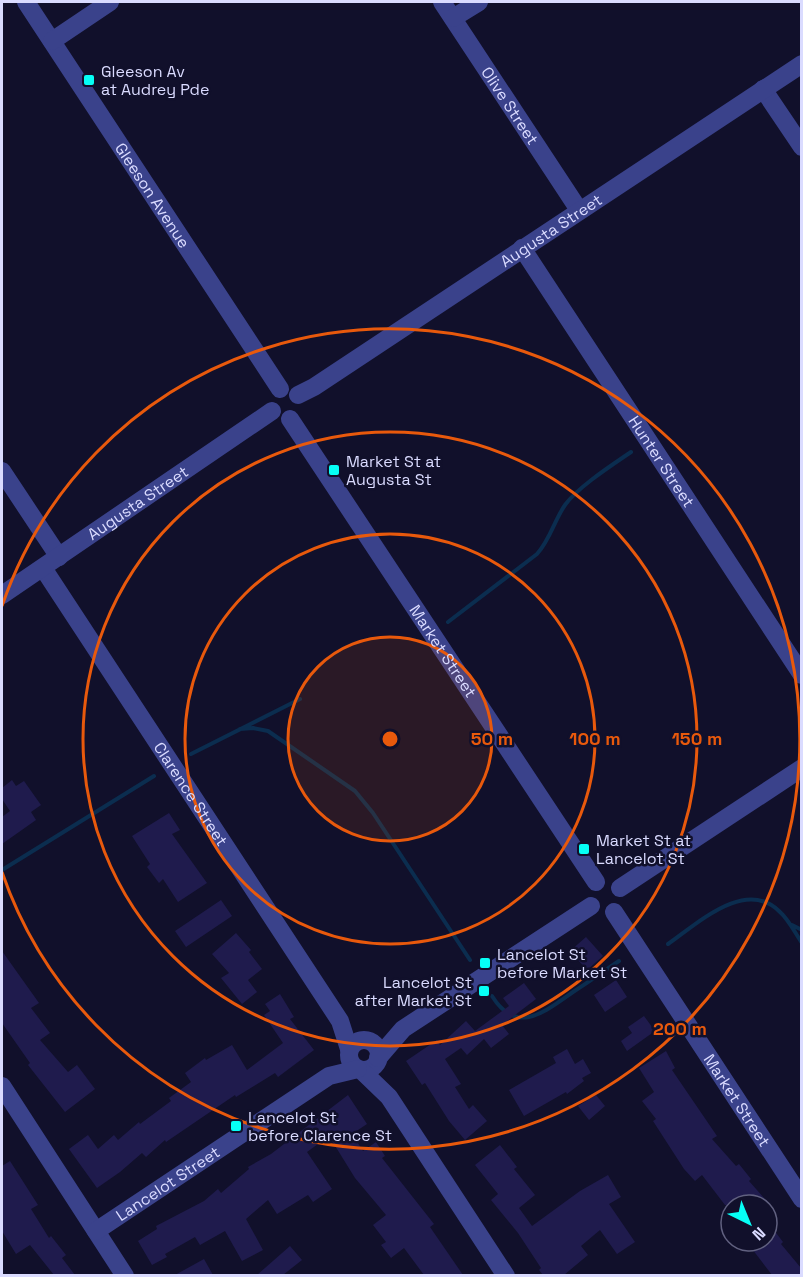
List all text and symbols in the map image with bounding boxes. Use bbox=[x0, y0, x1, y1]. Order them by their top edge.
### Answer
place label: Gleeson Av at Audrey Pde bbox=[101, 61, 209, 100]
street label: Olive Street bbox=[476, 63, 543, 149]
marker: Gleeson Av at Audrey Pde bbox=[82, 73, 96, 87]
street label: Gleeson Avenue bbox=[110, 139, 195, 252]
street label: Augusta Street bbox=[496, 189, 606, 272]
street label: Hunter Street bbox=[624, 412, 699, 511]
place label: Market St at Augusta St bbox=[346, 451, 441, 490]
street label: Augusta Street bbox=[83, 461, 192, 545]
marker: Market St at Augusta St bbox=[327, 463, 341, 477]
street label: Market Street bbox=[405, 601, 481, 702]
text: 50 m bbox=[471, 727, 513, 750]
text: 100 m bbox=[569, 727, 621, 750]
text: 150 m bbox=[672, 727, 722, 750]
centre of rings bbox=[380, 729, 400, 749]
street label: Clarence Street bbox=[149, 738, 232, 850]
place label: Market St at Lancelot St bbox=[596, 830, 691, 869]
marker: Market St at Lancelot St bbox=[577, 842, 591, 856]
place label: Lancelot St before Market St bbox=[497, 944, 627, 983]
marker: Lancelot St before Market St bbox=[478, 956, 492, 970]
place label: Lancelot St after Market St bbox=[355, 972, 472, 1011]
marker: Lancelot St after Market St bbox=[477, 984, 491, 998]
text: 200 m bbox=[653, 1017, 707, 1040]
street label: Market Street bbox=[699, 1050, 775, 1151]
place label: Lancelot St before Clarence St bbox=[248, 1107, 392, 1146]
marker: Lancelot St before Clarence St bbox=[229, 1119, 243, 1133]
street label: Lancelot Street bbox=[112, 1142, 224, 1226]
north arrow bbox=[719, 1193, 779, 1253]
text: N bbox=[748, 1222, 770, 1245]

